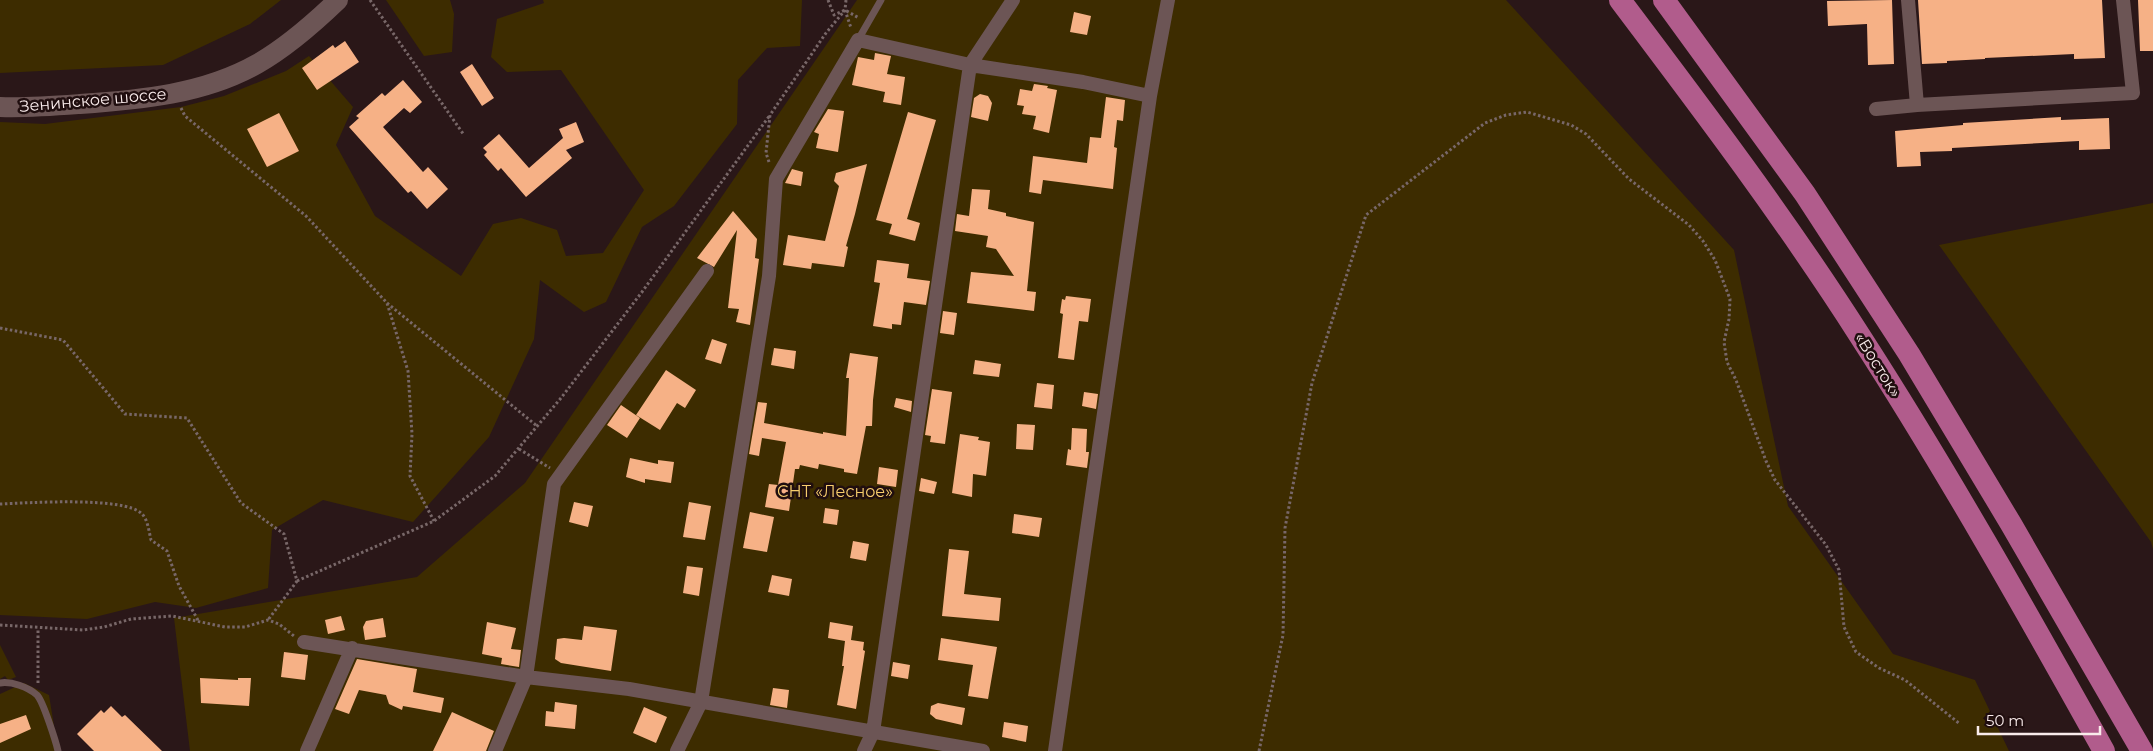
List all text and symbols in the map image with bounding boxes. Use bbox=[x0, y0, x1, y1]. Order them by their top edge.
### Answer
street label: Зенинское шоссе bbox=[19, 84, 167, 116]
street label: «Восток» bbox=[1851, 329, 1905, 401]
park label: СНТ «Лесное» bbox=[777, 482, 893, 501]
scale bar bbox=[1978, 704, 2100, 736]
text: 50 m bbox=[1986, 711, 2024, 730]

